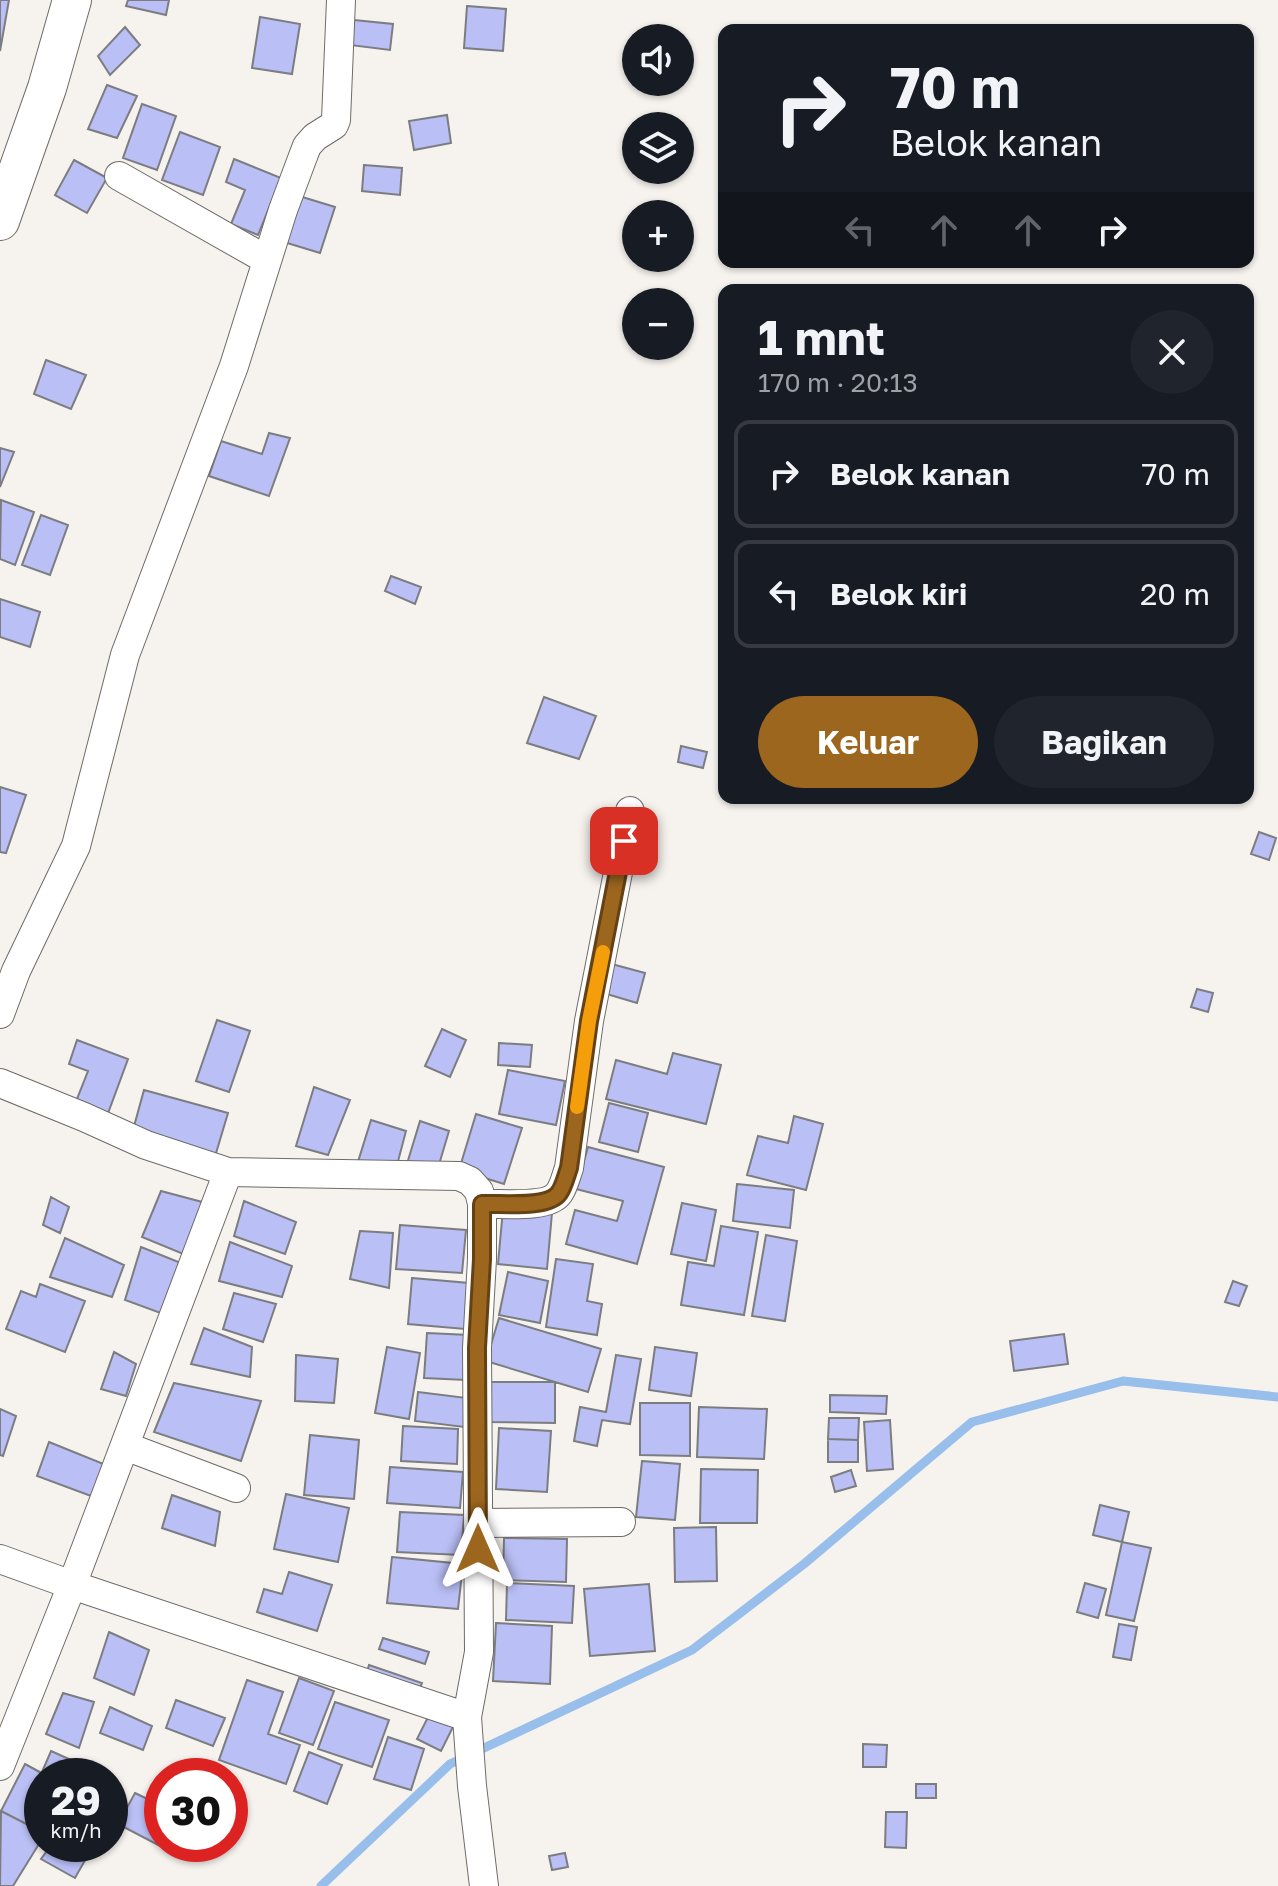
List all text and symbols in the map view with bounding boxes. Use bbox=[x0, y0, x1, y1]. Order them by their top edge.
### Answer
map controls bbox=[622, 24, 694, 360]
button: sound bbox=[622, 24, 694, 96]
text: 70 m bbox=[890, 53, 1020, 120]
icon: right bbox=[758, 56, 862, 160]
button: layers bbox=[622, 112, 694, 184]
text: Belok kanan bbox=[890, 121, 1102, 164]
button: + bbox=[622, 200, 694, 272]
icon: left bbox=[838, 208, 882, 252]
icon: ahead bbox=[922, 208, 966, 252]
icon: ahead bbox=[1006, 208, 1050, 252]
icon: right bbox=[1090, 208, 1134, 252]
button: − bbox=[622, 288, 694, 360]
text: 1 mnt bbox=[758, 308, 885, 366]
button: close bbox=[1130, 310, 1214, 394]
text: 170 m · 20:13 bbox=[758, 367, 918, 398]
icon: right bbox=[762, 452, 806, 496]
text: Belok kanan bbox=[830, 456, 1010, 492]
text: 70 m bbox=[1141, 456, 1210, 492]
icon: left bbox=[762, 572, 806, 616]
text: Belok kiri bbox=[830, 576, 967, 612]
text: 20 m bbox=[1140, 576, 1210, 612]
button: Keluar bbox=[758, 696, 978, 788]
button: Bagikan bbox=[994, 696, 1214, 788]
pin bbox=[590, 807, 658, 875]
icon: arrive bbox=[602, 819, 646, 863]
position arrow bbox=[436, 1507, 520, 1591]
speed limit sign: 30 bbox=[144, 1758, 248, 1862]
text: 29 bbox=[51, 1776, 101, 1824]
text: km/h bbox=[51, 1818, 101, 1842]

